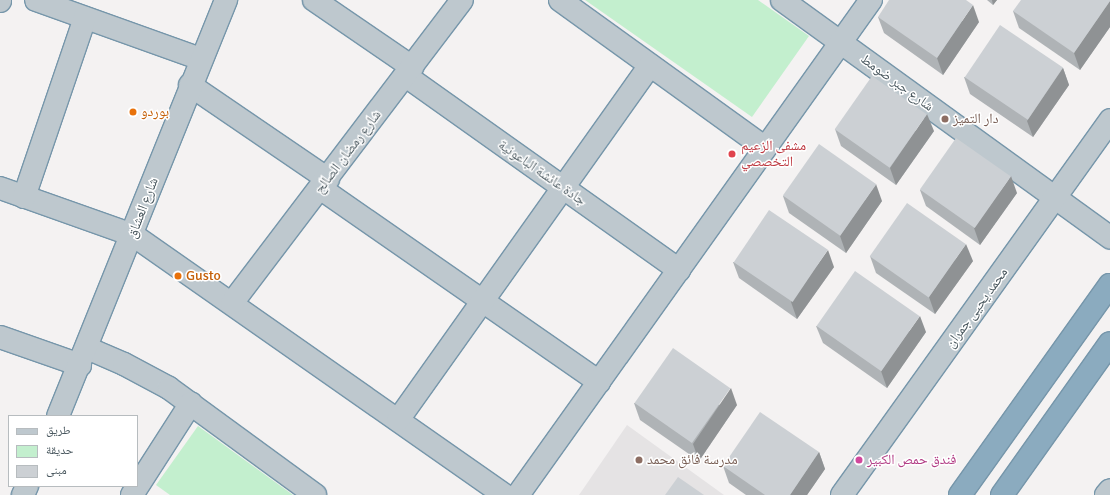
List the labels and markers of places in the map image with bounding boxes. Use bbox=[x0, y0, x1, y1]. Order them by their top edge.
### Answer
place label: بوردو bbox=[141, 104, 169, 120]
marker: بوردو bbox=[128, 107, 138, 117]
place label: دار التميز bbox=[953, 111, 998, 127]
marker: دار التميز bbox=[940, 114, 950, 124]
place label: مشفى الزعيم التخصصي bbox=[741, 138, 806, 170]
marker: مشفى الزعيم التخصصي bbox=[726, 148, 738, 160]
place label: Gusto bbox=[186, 268, 221, 284]
marker: Gusto bbox=[173, 271, 183, 281]
place label: مدرسة فائق محمد bbox=[647, 452, 738, 468]
place label: فندق حمص الكبير bbox=[867, 452, 956, 468]
marker: مدرسة فائق محمد bbox=[634, 455, 644, 465]
marker: فندق حمص الكبير bbox=[854, 455, 864, 465]

